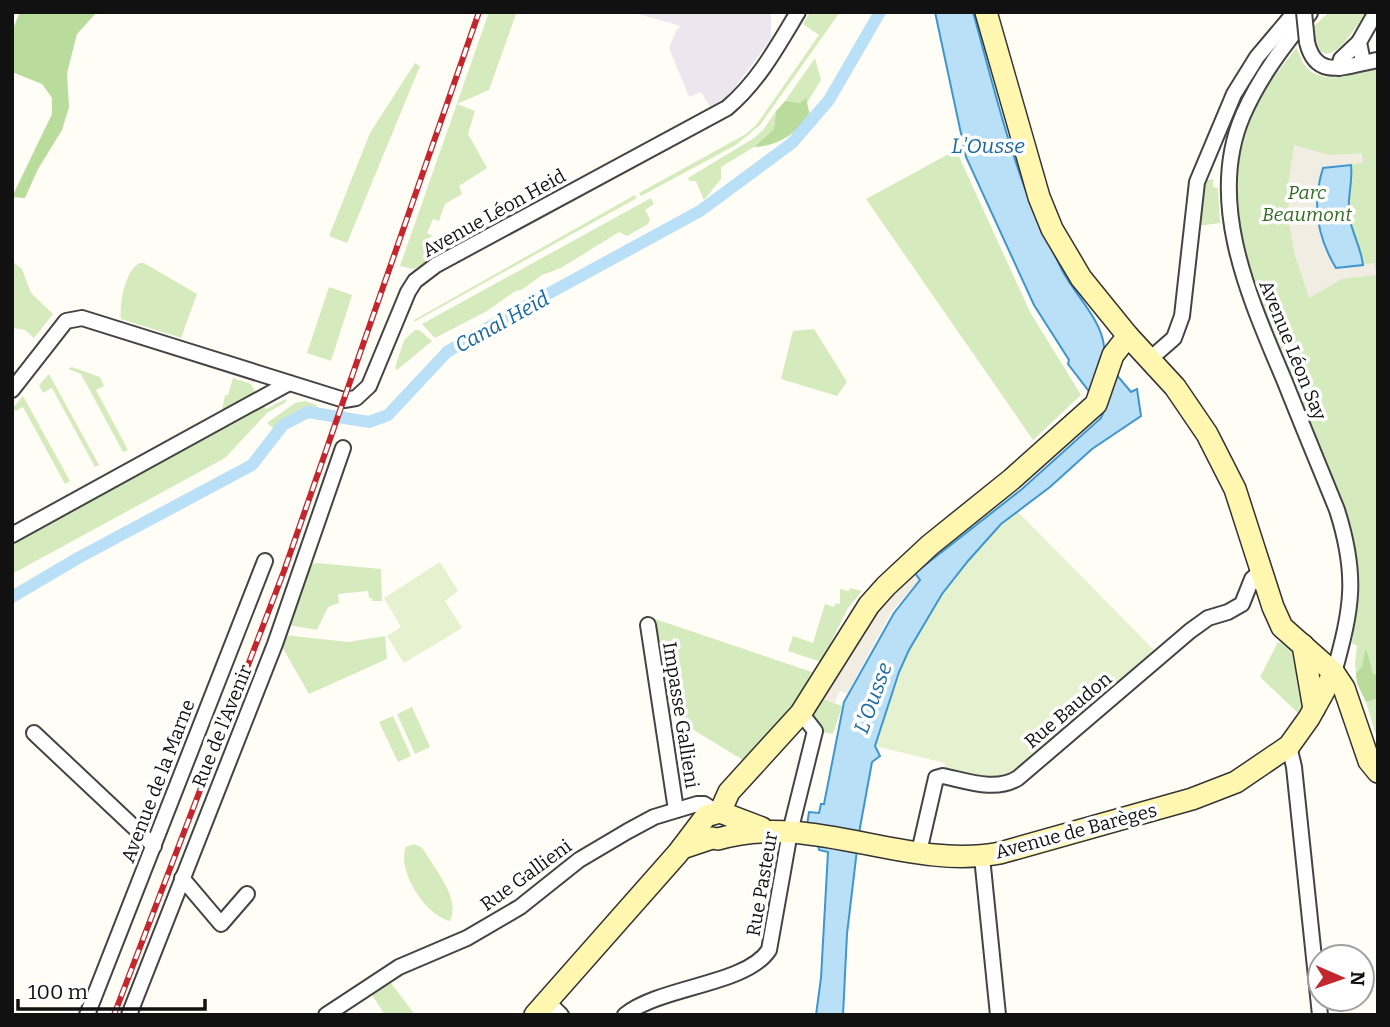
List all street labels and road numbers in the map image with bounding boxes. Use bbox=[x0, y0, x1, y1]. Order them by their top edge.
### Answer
street label: Avenue Léon Heid bbox=[418, 164, 570, 262]
street label: Avenue Léon Say bbox=[1254, 277, 1332, 424]
street label: Impasse Gallieni bbox=[658, 640, 704, 790]
street label: Rue de l'Avenir bbox=[187, 661, 257, 791]
street label: Rue Baudon bbox=[1020, 667, 1116, 753]
street label: Avenue de la Marne bbox=[116, 696, 200, 866]
street label: Avenue de Barèges bbox=[993, 798, 1159, 864]
street label: Rue Pasteur bbox=[741, 829, 783, 938]
street label: Rue Gallieni bbox=[476, 834, 576, 916]

